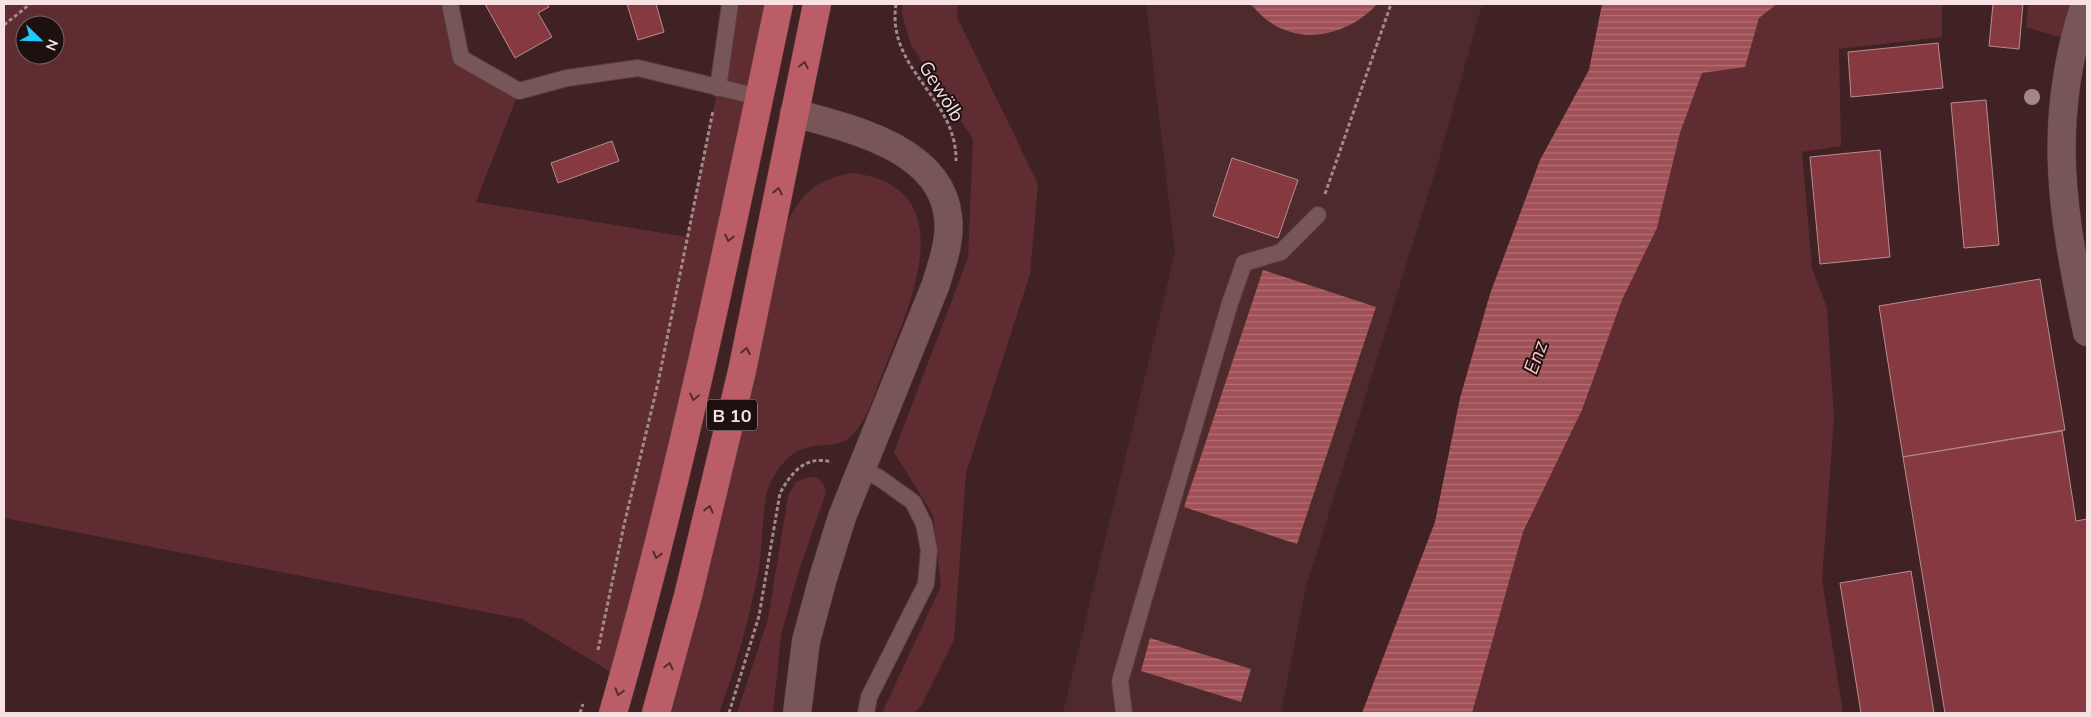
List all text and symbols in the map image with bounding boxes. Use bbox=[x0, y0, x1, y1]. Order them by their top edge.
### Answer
north arrow bbox=[15, 15, 65, 65]
text: N bbox=[42, 37, 62, 53]
street label: Gewölb bbox=[914, 56, 970, 126]
one-way arrow bbox=[798, 61, 809, 70]
one-way arrow bbox=[772, 187, 782, 196]
one-way arrow bbox=[724, 233, 735, 242]
water label: Enz bbox=[1517, 336, 1553, 377]
one-way arrow bbox=[741, 346, 751, 355]
one-way arrow bbox=[689, 392, 700, 401]
road number: B 10 bbox=[707, 400, 757, 430]
one-way arrow bbox=[703, 504, 714, 513]
one-way arrow bbox=[652, 550, 663, 559]
one-way arrow bbox=[663, 663, 673, 671]
one-way arrow bbox=[615, 688, 625, 696]

